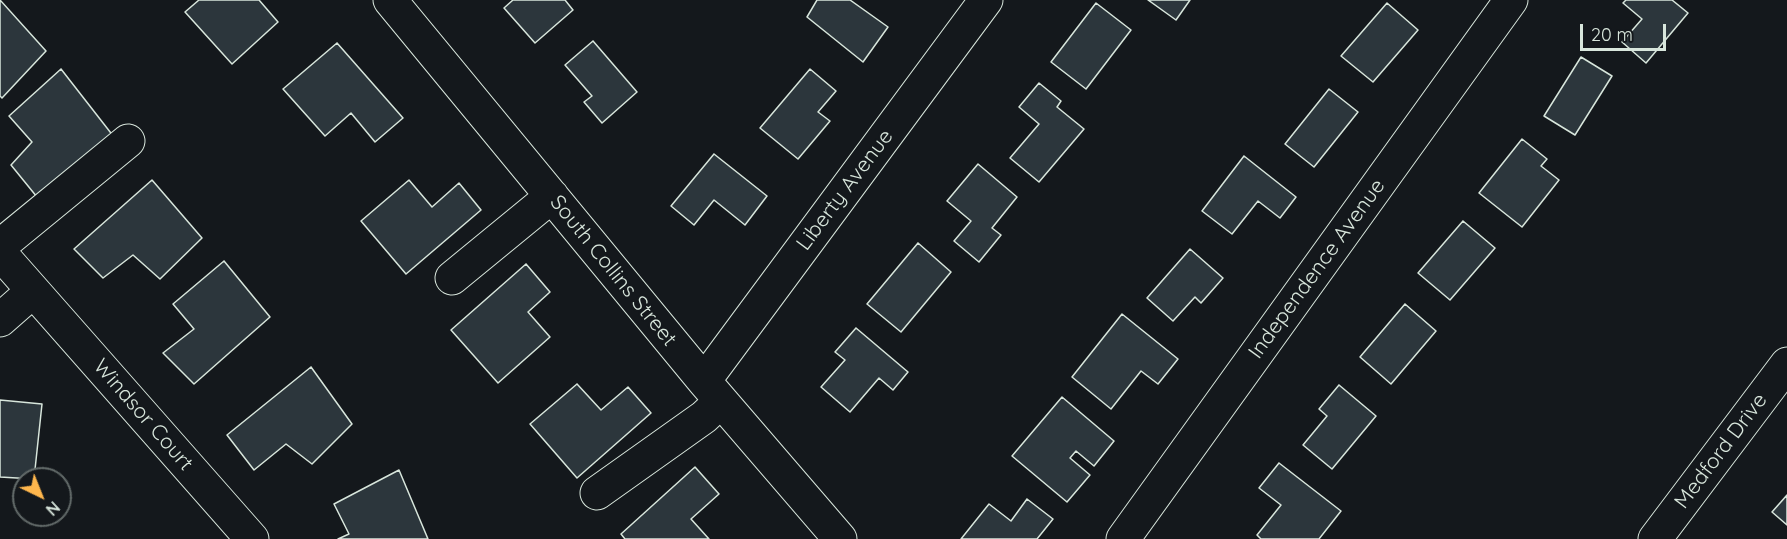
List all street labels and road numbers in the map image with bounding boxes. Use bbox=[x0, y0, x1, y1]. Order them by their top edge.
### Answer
street label: Liberty Avenue bbox=[791, 125, 899, 255]
street label: Independence Avenue bbox=[1243, 174, 1391, 364]
street label: South Collins Street bbox=[544, 190, 682, 352]
street label: Windsor Court bbox=[88, 354, 198, 476]
street label: Medford Drive bbox=[1669, 388, 1773, 514]

